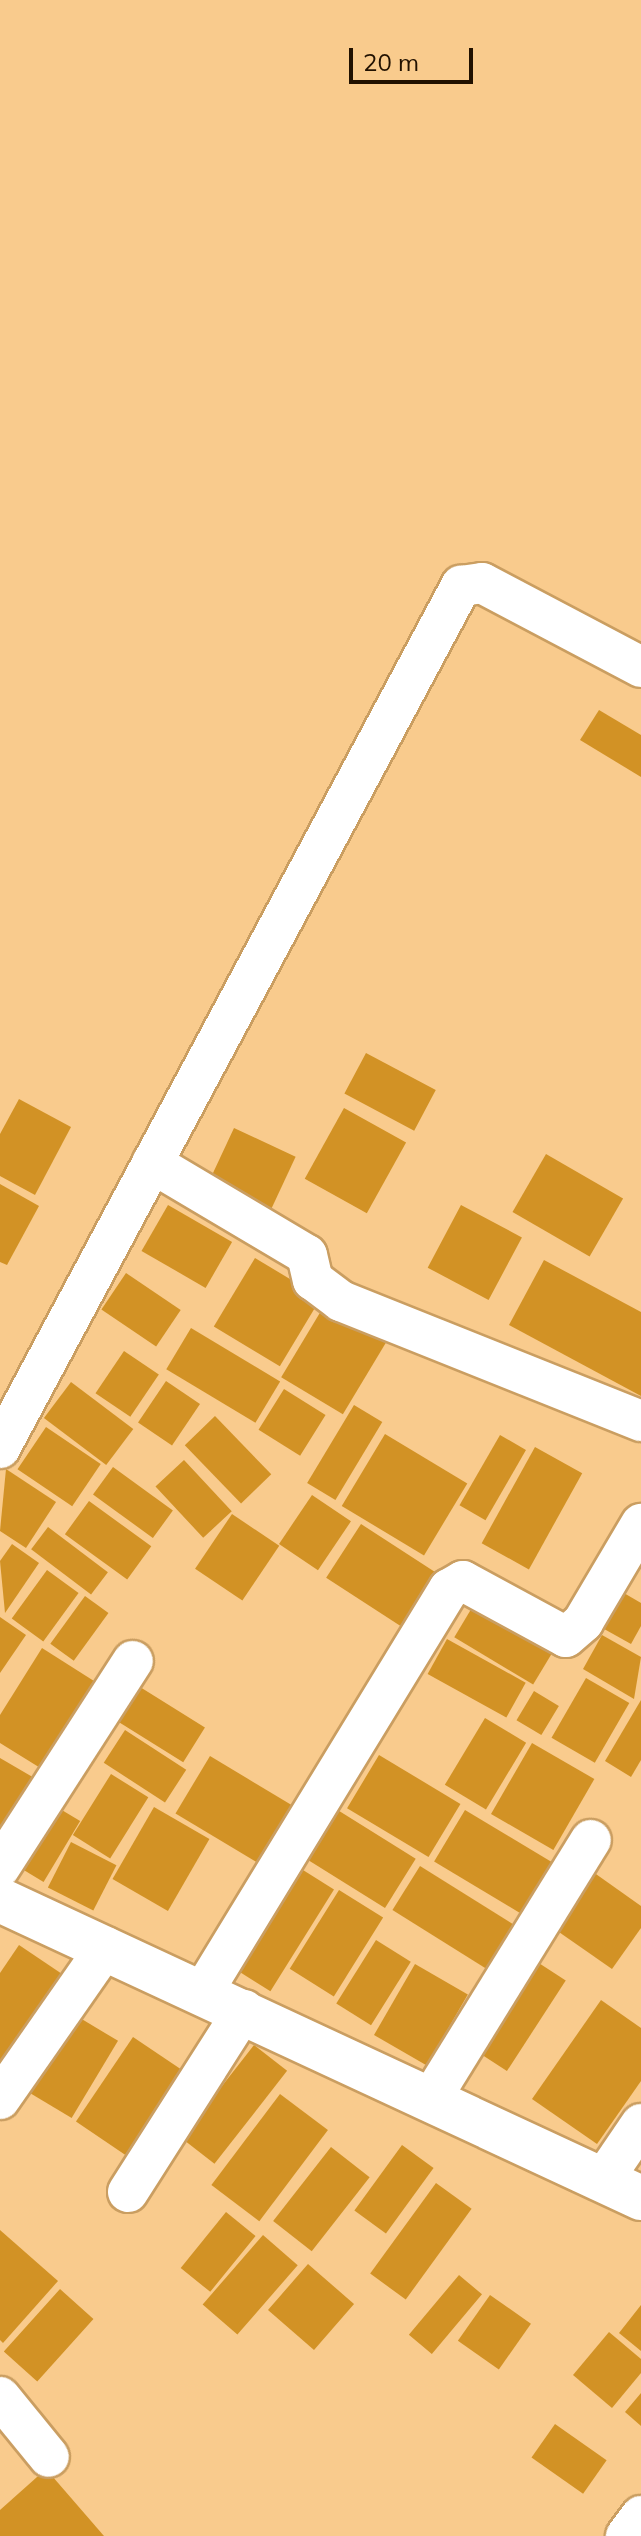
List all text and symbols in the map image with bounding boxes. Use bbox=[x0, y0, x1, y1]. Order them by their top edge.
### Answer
scale bar bbox=[353, 32, 477, 82]
text: 20 m bbox=[363, 47, 419, 77]

